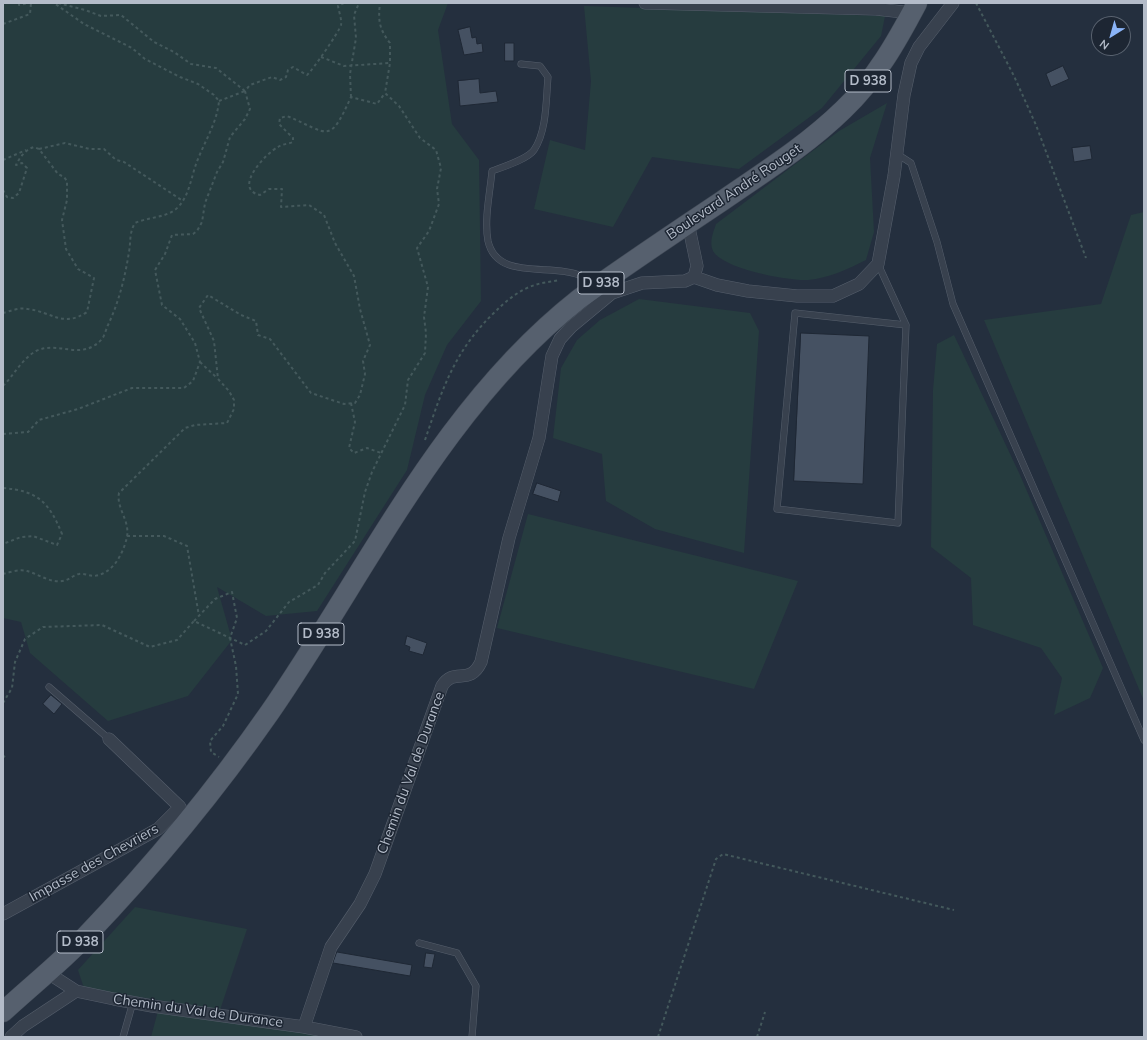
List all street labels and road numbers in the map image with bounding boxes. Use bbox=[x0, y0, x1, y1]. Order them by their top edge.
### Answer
road number: D 938 bbox=[845, 70, 891, 92]
street label: Boulevard André Rouget bbox=[663, 141, 805, 243]
road number: D 938 bbox=[578, 272, 624, 294]
road number: D 938 bbox=[298, 623, 344, 645]
street label: Chemin du Val de Durance bbox=[374, 690, 448, 856]
street label: Impasse des Chevriers bbox=[26, 820, 162, 906]
road number: D 938 bbox=[57, 931, 103, 953]
street label: Chemin du Val de Durance bbox=[112, 991, 284, 1031]

